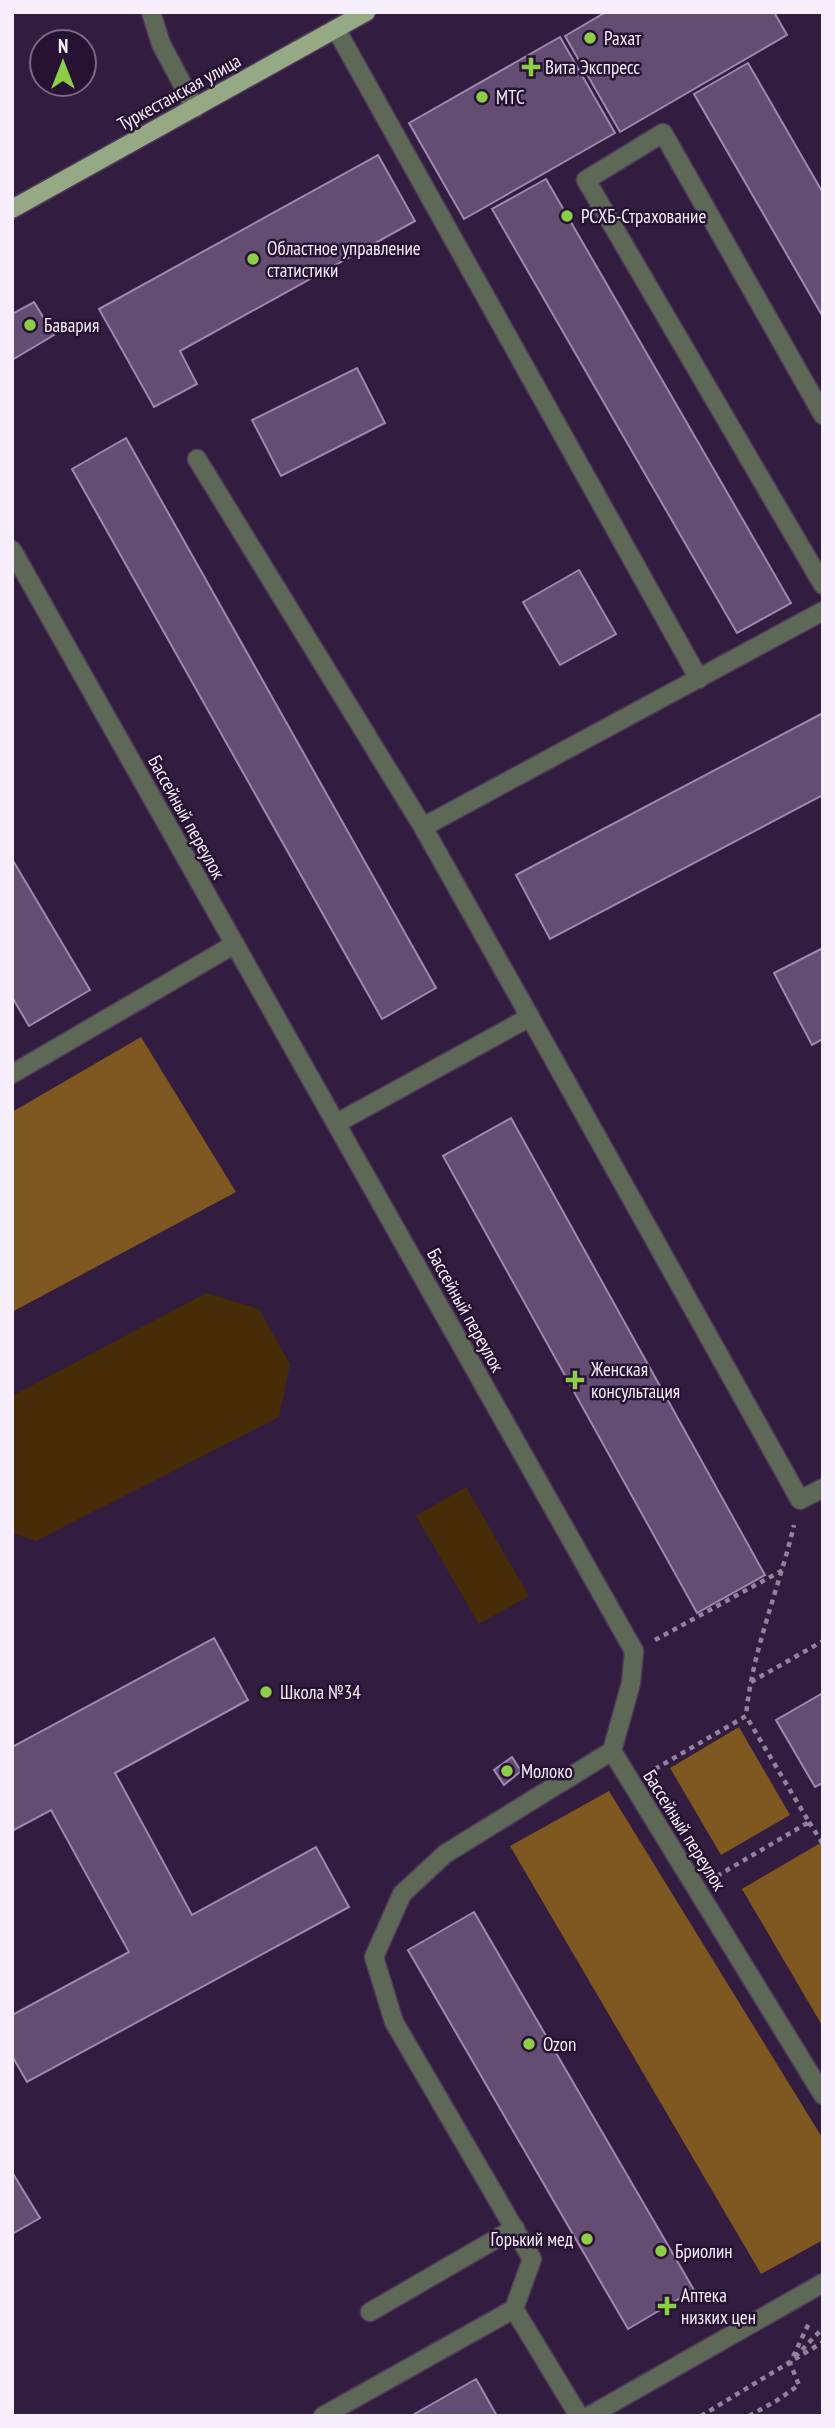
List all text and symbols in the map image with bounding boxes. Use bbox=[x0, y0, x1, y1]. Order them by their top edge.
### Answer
place label: Рахат bbox=[604, 26, 642, 50]
north arrow bbox=[28, 28, 98, 98]
marker: Рахат bbox=[582, 30, 598, 46]
text: N bbox=[58, 34, 68, 58]
street label: Туркестанская улица bbox=[113, 48, 245, 136]
place label: Вита Экспресс bbox=[545, 55, 640, 79]
marker: Вита Экспресс bbox=[523, 59, 539, 75]
place label: МТС bbox=[496, 85, 525, 109]
marker: МТС bbox=[474, 89, 490, 105]
place label: РСХБ-Страхование bbox=[581, 204, 706, 228]
marker: РСХБ-Страхование bbox=[559, 208, 575, 224]
place label: Областное управление статистики bbox=[267, 236, 421, 282]
marker: Областное управление статистики bbox=[245, 251, 261, 267]
place label: Бавария bbox=[44, 313, 99, 337]
marker: Бавария bbox=[22, 317, 38, 333]
street label: Бассейный переулок bbox=[143, 751, 231, 884]
street label: Бассейный переулок bbox=[422, 1244, 510, 1377]
place label: Женская консультация bbox=[590, 1357, 680, 1403]
marker: Женская консультация bbox=[565, 1370, 585, 1390]
place label: Школа №34 bbox=[280, 1680, 361, 1704]
marker: Школа №34 bbox=[258, 1684, 274, 1700]
place label: Молоко bbox=[521, 1759, 573, 1783]
marker: Молоко bbox=[499, 1763, 515, 1779]
street label: Бассейный переулок bbox=[638, 1765, 732, 1895]
place label: Ozon bbox=[543, 2032, 576, 2056]
marker: Ozon bbox=[521, 2036, 537, 2052]
place label: Горький мед bbox=[490, 2227, 574, 2251]
marker: Горький мед bbox=[579, 2231, 595, 2247]
place label: Бриолин bbox=[675, 2239, 733, 2263]
marker: Бриолин bbox=[653, 2243, 669, 2259]
place label: Аптека низких цен bbox=[681, 2283, 756, 2329]
marker: Аптека низких цен bbox=[659, 2298, 675, 2314]

